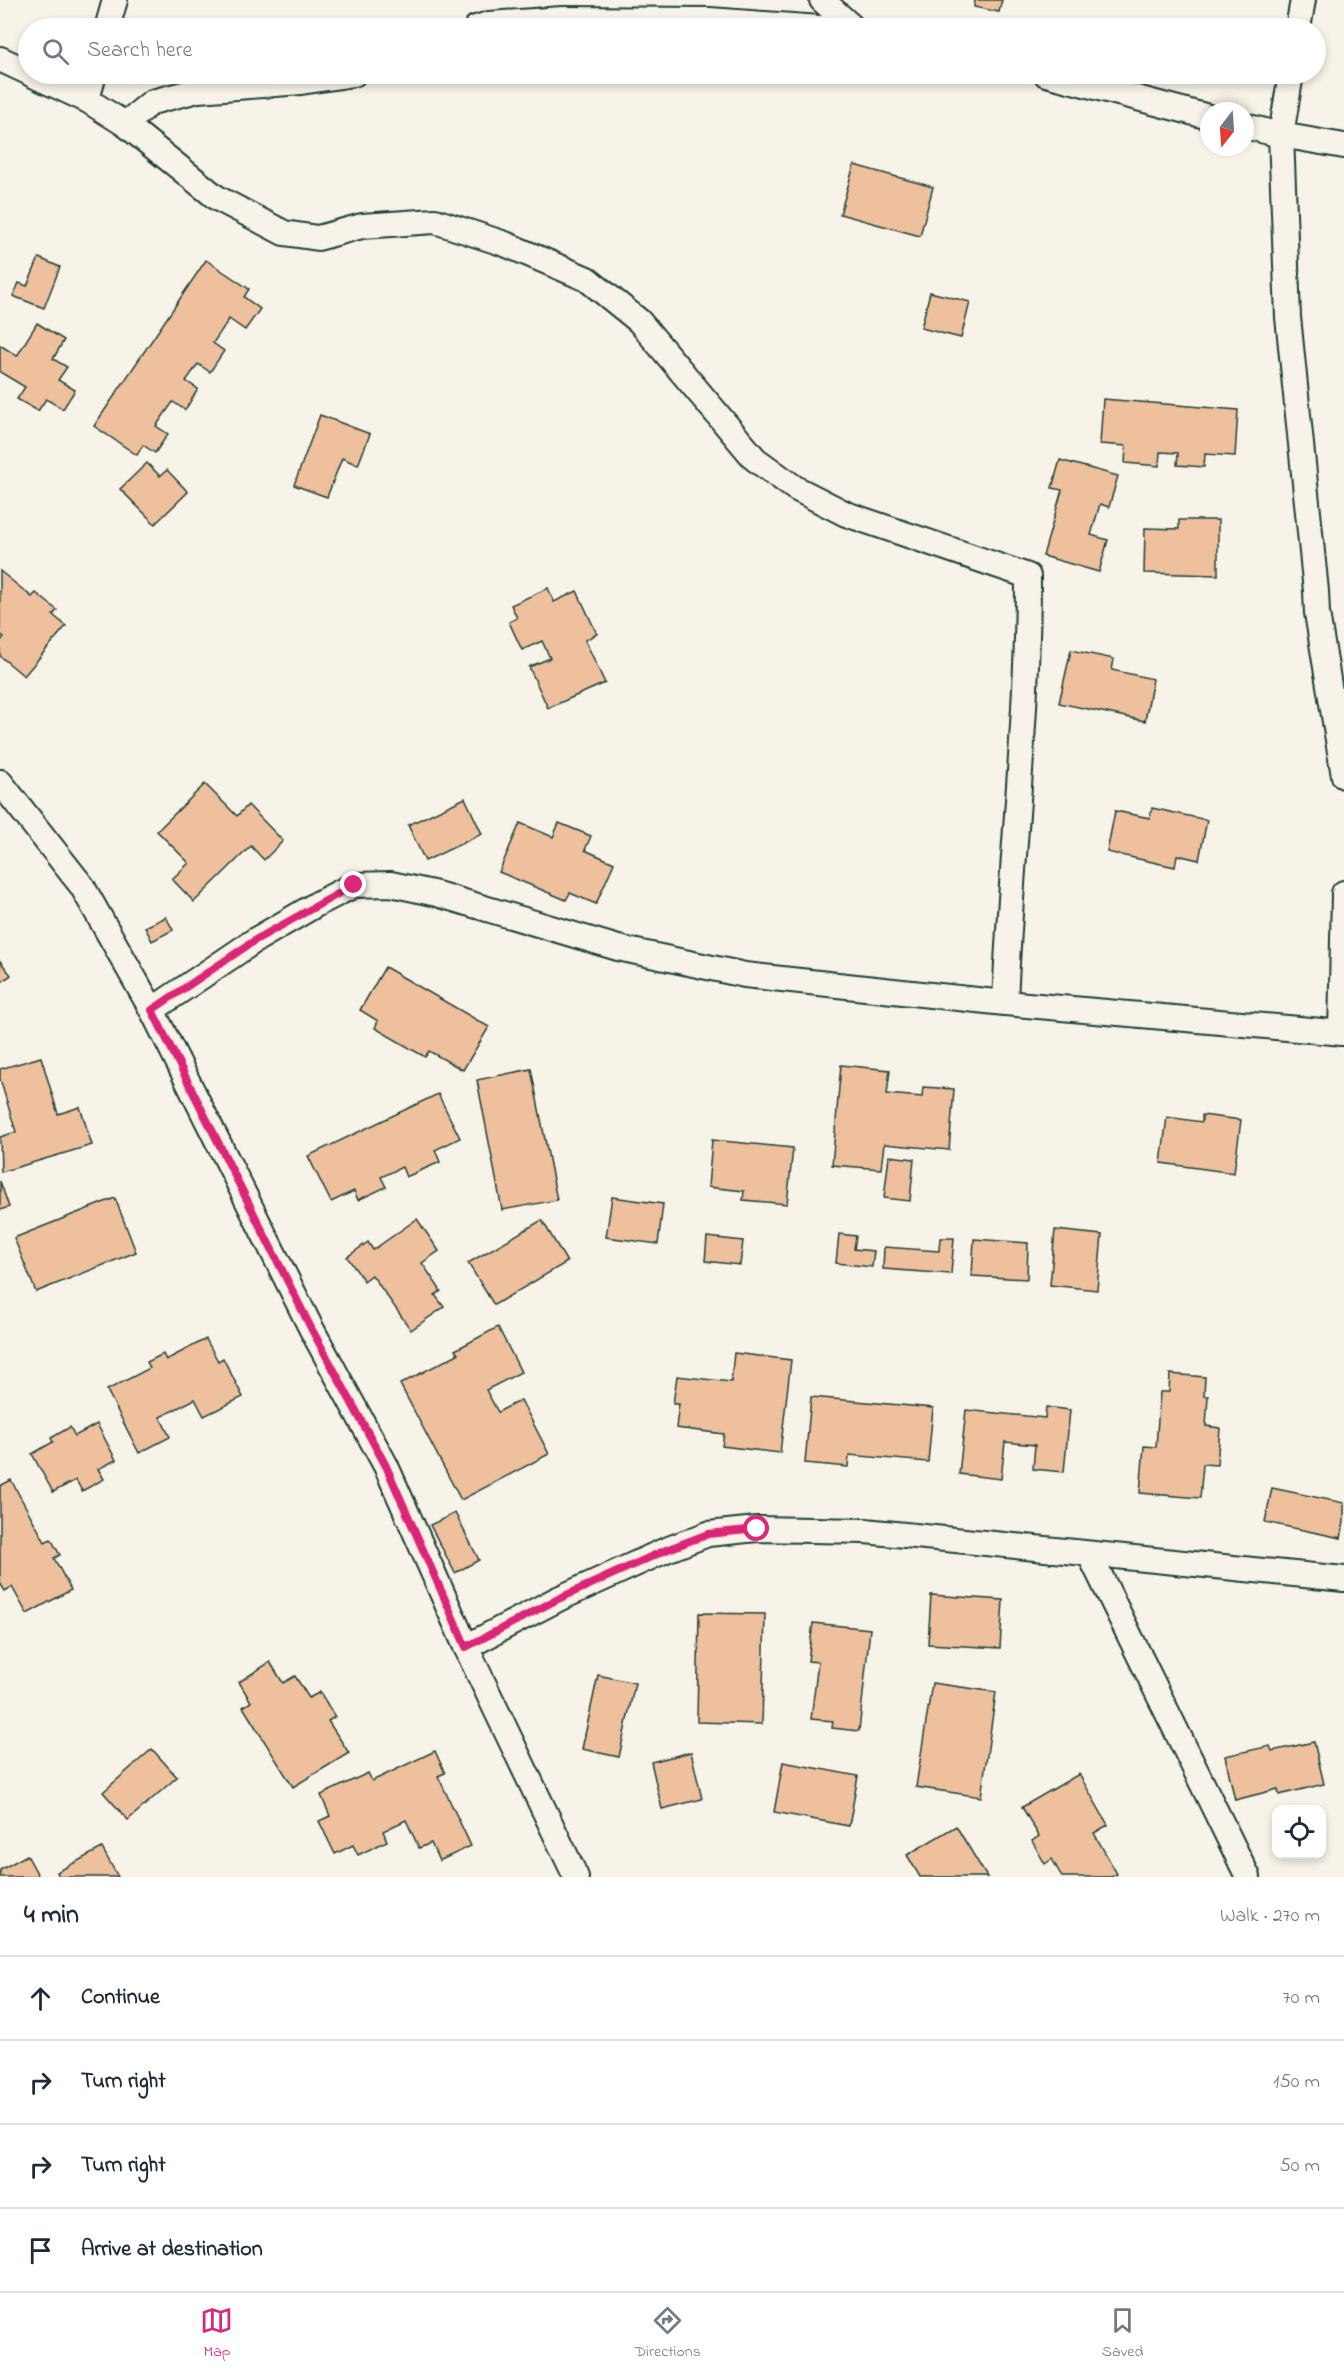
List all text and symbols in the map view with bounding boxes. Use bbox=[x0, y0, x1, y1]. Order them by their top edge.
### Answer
search box bbox=[18, 18, 1326, 84]
icon: search bbox=[39, 35, 72, 68]
text: Search here bbox=[87, 35, 192, 67]
north arrow bbox=[1200, 102, 1254, 156]
route end bbox=[340, 871, 366, 897]
route start bbox=[743, 1515, 769, 1541]
map controls bbox=[1272, 1805, 1326, 1859]
button: locate bbox=[1272, 1805, 1326, 1859]
text: 4 min bbox=[24, 1897, 79, 1935]
text: Walk · 270 m bbox=[1220, 1902, 1320, 1931]
icon: ahead bbox=[24, 1982, 57, 2015]
text: Continue bbox=[81, 1982, 160, 2014]
text: 70 m bbox=[1283, 1984, 1320, 2013]
icon: right bbox=[24, 2066, 57, 2099]
text: Turn right bbox=[81, 2066, 166, 2098]
text: 150 m bbox=[1273, 2068, 1320, 2097]
icon: right bbox=[24, 2150, 57, 2183]
text: Turn right bbox=[81, 2150, 166, 2182]
text: 50 m bbox=[1279, 2152, 1320, 2181]
icon: arrive bbox=[24, 2234, 57, 2267]
text: Arrive at destination bbox=[81, 2234, 263, 2266]
tab: Map bbox=[200, 2304, 233, 2364]
tab: Directions bbox=[634, 2304, 701, 2364]
tab: Saved bbox=[1102, 2304, 1144, 2364]

